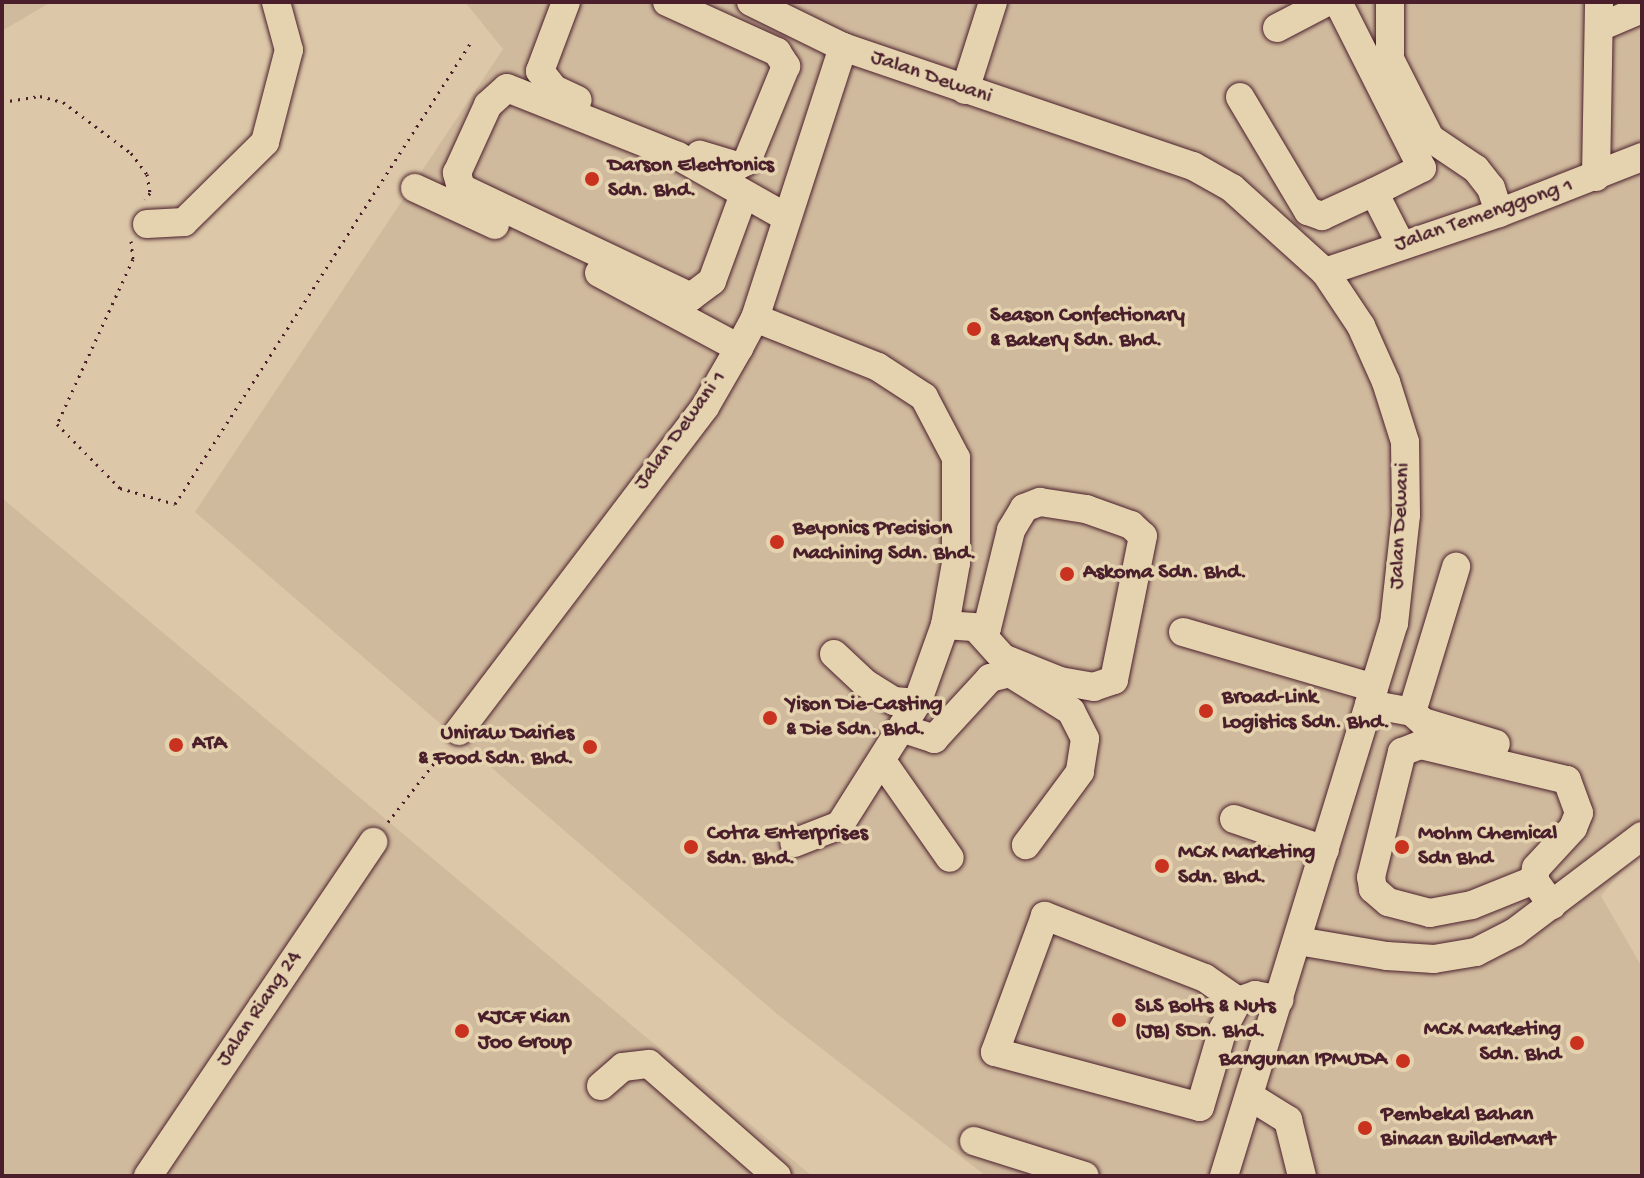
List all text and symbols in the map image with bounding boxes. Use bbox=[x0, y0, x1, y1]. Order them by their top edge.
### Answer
street label: Jalan Dewani bbox=[867, 45, 995, 111]
place label: Darson Electronics Sdn. Bhd. bbox=[608, 153, 774, 204]
marker: Darson Electronics Sdn. Bhd. bbox=[583, 170, 601, 188]
street label: Jalan Temenggong 1 bbox=[1391, 173, 1577, 259]
place label: Season Confectionary & Bakery Sdn. Bhd. bbox=[990, 303, 1185, 354]
marker: Season Confectionary & Bakery Sdn. Bhd. bbox=[965, 320, 983, 338]
street label: Jalan Dewani 1 bbox=[629, 366, 733, 496]
street label: Jalan Dewani bbox=[1385, 462, 1417, 590]
place label: Beyonics Precision Machining Sdn. Bhd. bbox=[793, 516, 976, 568]
marker: Beyonics Precision Machining Sdn. Bhd. bbox=[768, 533, 786, 551]
place label: Askoma Sdn. Bhd. bbox=[1083, 561, 1247, 587]
marker: Askoma Sdn. Bhd. bbox=[1058, 565, 1076, 583]
place label: Broad-Link Logistics Sdn. Bhd. bbox=[1222, 685, 1390, 736]
place label: Yison Die-Casting & Die Sdn. Bhd. bbox=[786, 692, 942, 744]
marker: Broad-Link Logistics Sdn. Bhd. bbox=[1197, 702, 1215, 720]
marker: Yison Die-Casting & Die Sdn. Bhd. bbox=[761, 709, 779, 727]
place label: Uniraw Dairies & Food Sdn. Bhd. bbox=[418, 721, 574, 772]
place label: ATA bbox=[192, 732, 226, 758]
marker: ATA bbox=[167, 736, 185, 754]
marker: Uniraw Dairies & Food Sdn. Bhd. bbox=[581, 738, 599, 756]
place label: Cotra Enterprises Sdn. Bhd. bbox=[707, 821, 868, 872]
place label: Mohm Chemical Sdn Bhd bbox=[1418, 821, 1557, 872]
marker: Cotra Enterprises Sdn. Bhd. bbox=[682, 838, 700, 856]
marker: Mohm Chemical Sdn Bhd bbox=[1393, 838, 1411, 856]
place label: MCX Marketing Sdn. Bhd. bbox=[1178, 840, 1315, 892]
marker: MCX Marketing Sdn. Bhd. bbox=[1153, 857, 1171, 875]
street label: Jalan Riang 24 bbox=[211, 946, 309, 1072]
place label: SLS Bolts & Nuts (JB) SDn. Bhd. bbox=[1135, 994, 1276, 1046]
place label: KJCF Kian Joo Group bbox=[478, 1005, 572, 1056]
marker: SLS Bolts & Nuts (JB) SDn. Bhd. bbox=[1110, 1011, 1128, 1029]
place label: MCX Marketing Sdn. Bhd bbox=[1424, 1017, 1561, 1068]
marker: KJCF Kian Joo Group bbox=[453, 1022, 471, 1040]
marker: MCX Marketing Sdn. Bhd bbox=[1568, 1034, 1586, 1052]
place label: Bangunan IPMUDA bbox=[1219, 1048, 1387, 1074]
marker: Bangunan IPMUDA bbox=[1394, 1052, 1412, 1070]
place label: Pembekal Bahan Binaan BuilderMart bbox=[1381, 1102, 1555, 1154]
marker: Pembekal Bahan Binaan BuilderMart bbox=[1356, 1119, 1374, 1137]

